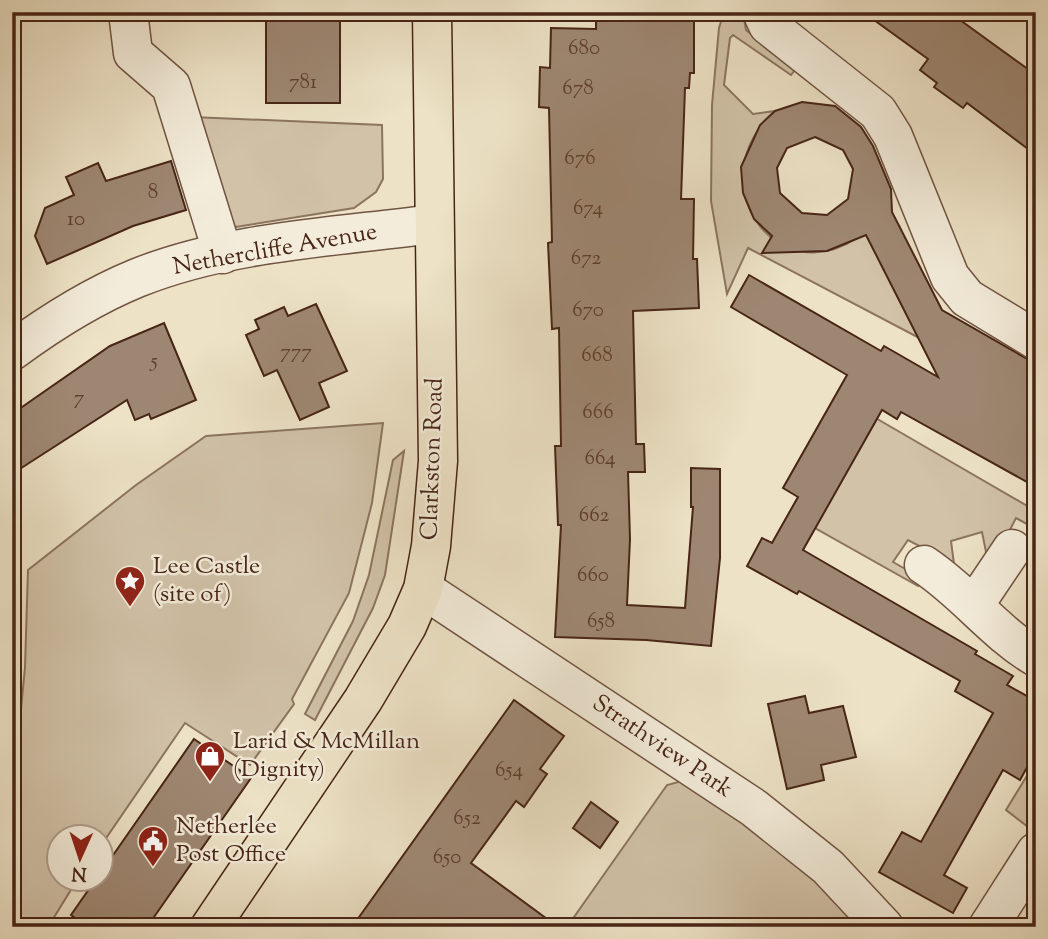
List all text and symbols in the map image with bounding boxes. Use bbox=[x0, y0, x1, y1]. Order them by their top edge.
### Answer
house number: 680 bbox=[568, 34, 600, 64]
house number: 781 bbox=[289, 68, 317, 98]
house number: 678 bbox=[562, 74, 594, 104]
house number: 676 bbox=[564, 144, 596, 174]
house number: 8 bbox=[148, 178, 158, 208]
house number: 674 bbox=[573, 194, 603, 224]
house number: 10 bbox=[67, 205, 85, 235]
street label: Nethercliffe Avenue bbox=[170, 215, 380, 285]
house number: 672 bbox=[571, 244, 601, 274]
house number: 670 bbox=[572, 296, 604, 326]
house number: 777 bbox=[280, 338, 312, 368]
house number: 668 bbox=[581, 341, 613, 371]
house number: 5 bbox=[149, 347, 158, 377]
street label: Clarkston Road bbox=[413, 377, 453, 541]
house number: 7 bbox=[74, 384, 85, 414]
house number: 666 bbox=[582, 398, 614, 428]
house number: 664 bbox=[584, 444, 616, 474]
house number: 662 bbox=[579, 501, 609, 531]
place label: Lee Castle (site of) bbox=[153, 550, 260, 612]
house number: 660 bbox=[577, 561, 609, 591]
place icon: Lee Castle (site of) bbox=[113, 564, 147, 608]
house number: 658 bbox=[587, 607, 615, 637]
street label: Strathview Park bbox=[585, 687, 739, 807]
place label: Larid & McMillan (Dignity) bbox=[233, 725, 420, 787]
shop icon: Larid & McMillan (Dignity) bbox=[193, 739, 227, 783]
house number: 654 bbox=[495, 756, 523, 786]
house number: 652 bbox=[453, 804, 481, 834]
place label: Netherlee Post Office bbox=[176, 810, 286, 872]
north arrow bbox=[46, 824, 116, 894]
public building icon: Netherlee Post Office bbox=[136, 824, 170, 868]
house number: 650 bbox=[433, 843, 461, 873]
text: N bbox=[71, 859, 88, 886]

